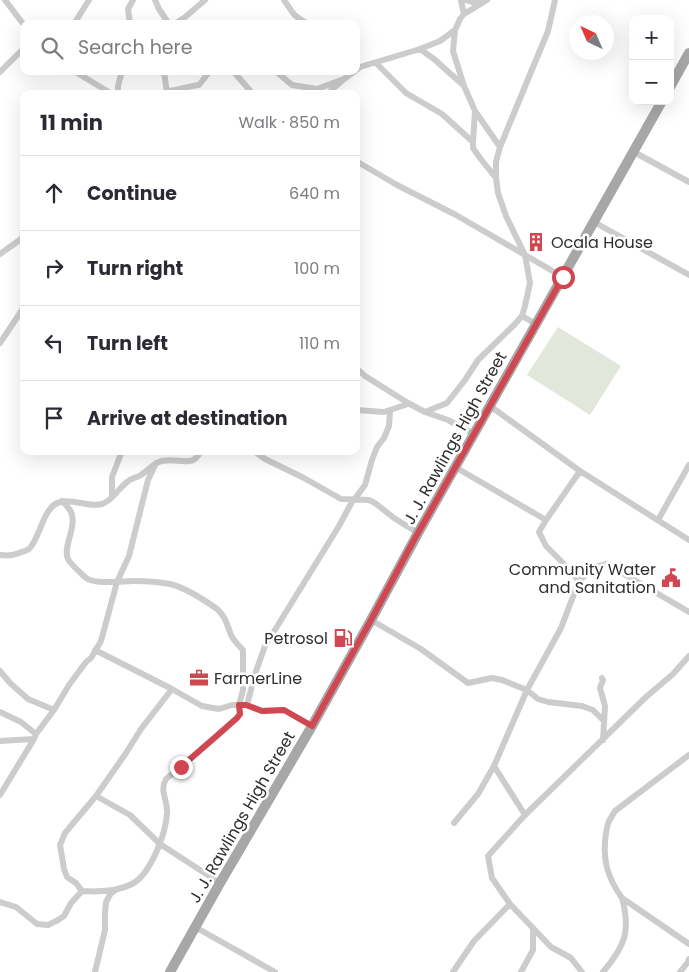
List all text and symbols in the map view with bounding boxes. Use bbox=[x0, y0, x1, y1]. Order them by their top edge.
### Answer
north arrow bbox=[569, 15, 614, 60]
map controls bbox=[629, 15, 674, 105]
button: + bbox=[629, 15, 674, 60]
search box bbox=[20, 20, 360, 75]
icon: search bbox=[38, 34, 66, 62]
text: Search here bbox=[78, 34, 192, 61]
button: − bbox=[629, 60, 674, 105]
text: 11 min bbox=[40, 108, 103, 137]
text: Walk · 850 m bbox=[239, 111, 340, 134]
icon: ahead bbox=[40, 179, 68, 207]
text: Continue bbox=[87, 180, 177, 207]
text: 640 m bbox=[289, 182, 340, 205]
building icon: Ocala House bbox=[525, 231, 547, 253]
place label: Ocala House bbox=[551, 231, 653, 254]
icon: right bbox=[40, 254, 68, 282]
text: Turn right bbox=[87, 255, 183, 282]
text: 100 m bbox=[294, 257, 340, 280]
route start bbox=[552, 266, 575, 289]
icon: left bbox=[40, 329, 68, 357]
text: Turn left bbox=[87, 330, 168, 357]
text: 110 m bbox=[299, 332, 340, 355]
street label: J. J. Rawlings High Street bbox=[398, 347, 512, 529]
icon: arrive bbox=[40, 404, 68, 432]
text: Arrive at destination bbox=[87, 405, 288, 432]
place label: Community Water and Sanitation bbox=[509, 558, 656, 599]
public building icon: Community Water and Sanitation bbox=[660, 567, 682, 589]
place label: Petrosol bbox=[264, 627, 328, 650]
fuel station icon: Petrosol bbox=[332, 627, 354, 649]
office icon: FarmerLine bbox=[188, 667, 210, 689]
place label: FarmerLine bbox=[214, 667, 302, 690]
street label: J. J. Rawlings High Street bbox=[183, 727, 301, 907]
route end bbox=[170, 756, 193, 779]

